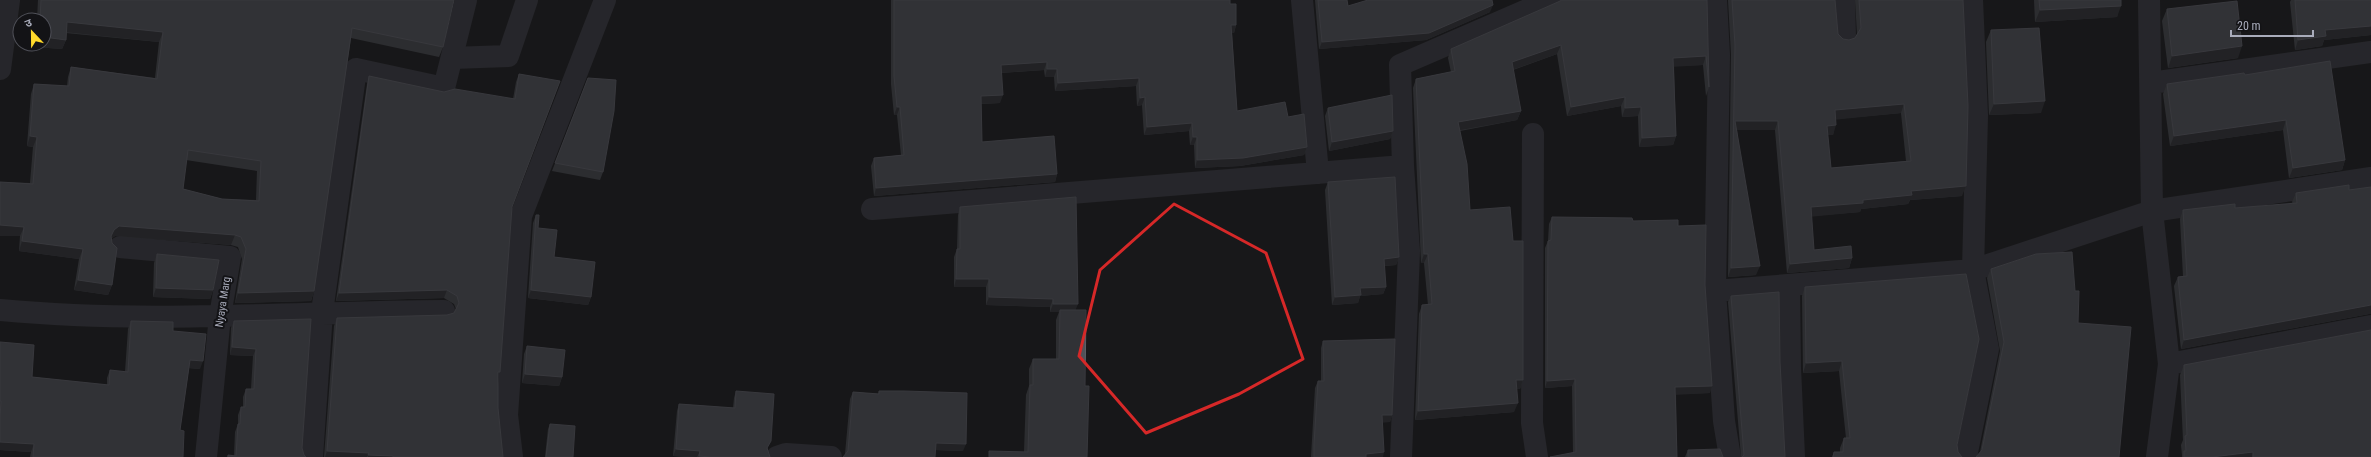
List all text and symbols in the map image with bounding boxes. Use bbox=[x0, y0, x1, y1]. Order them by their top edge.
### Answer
north arrow bbox=[12, 12, 52, 52]
scale bar bbox=[2231, 12, 2313, 38]
text: उ bbox=[23, 16, 34, 30]
text: 20 m bbox=[2237, 19, 2261, 33]
street label: Nyaya Marg bbox=[213, 276, 233, 328]

